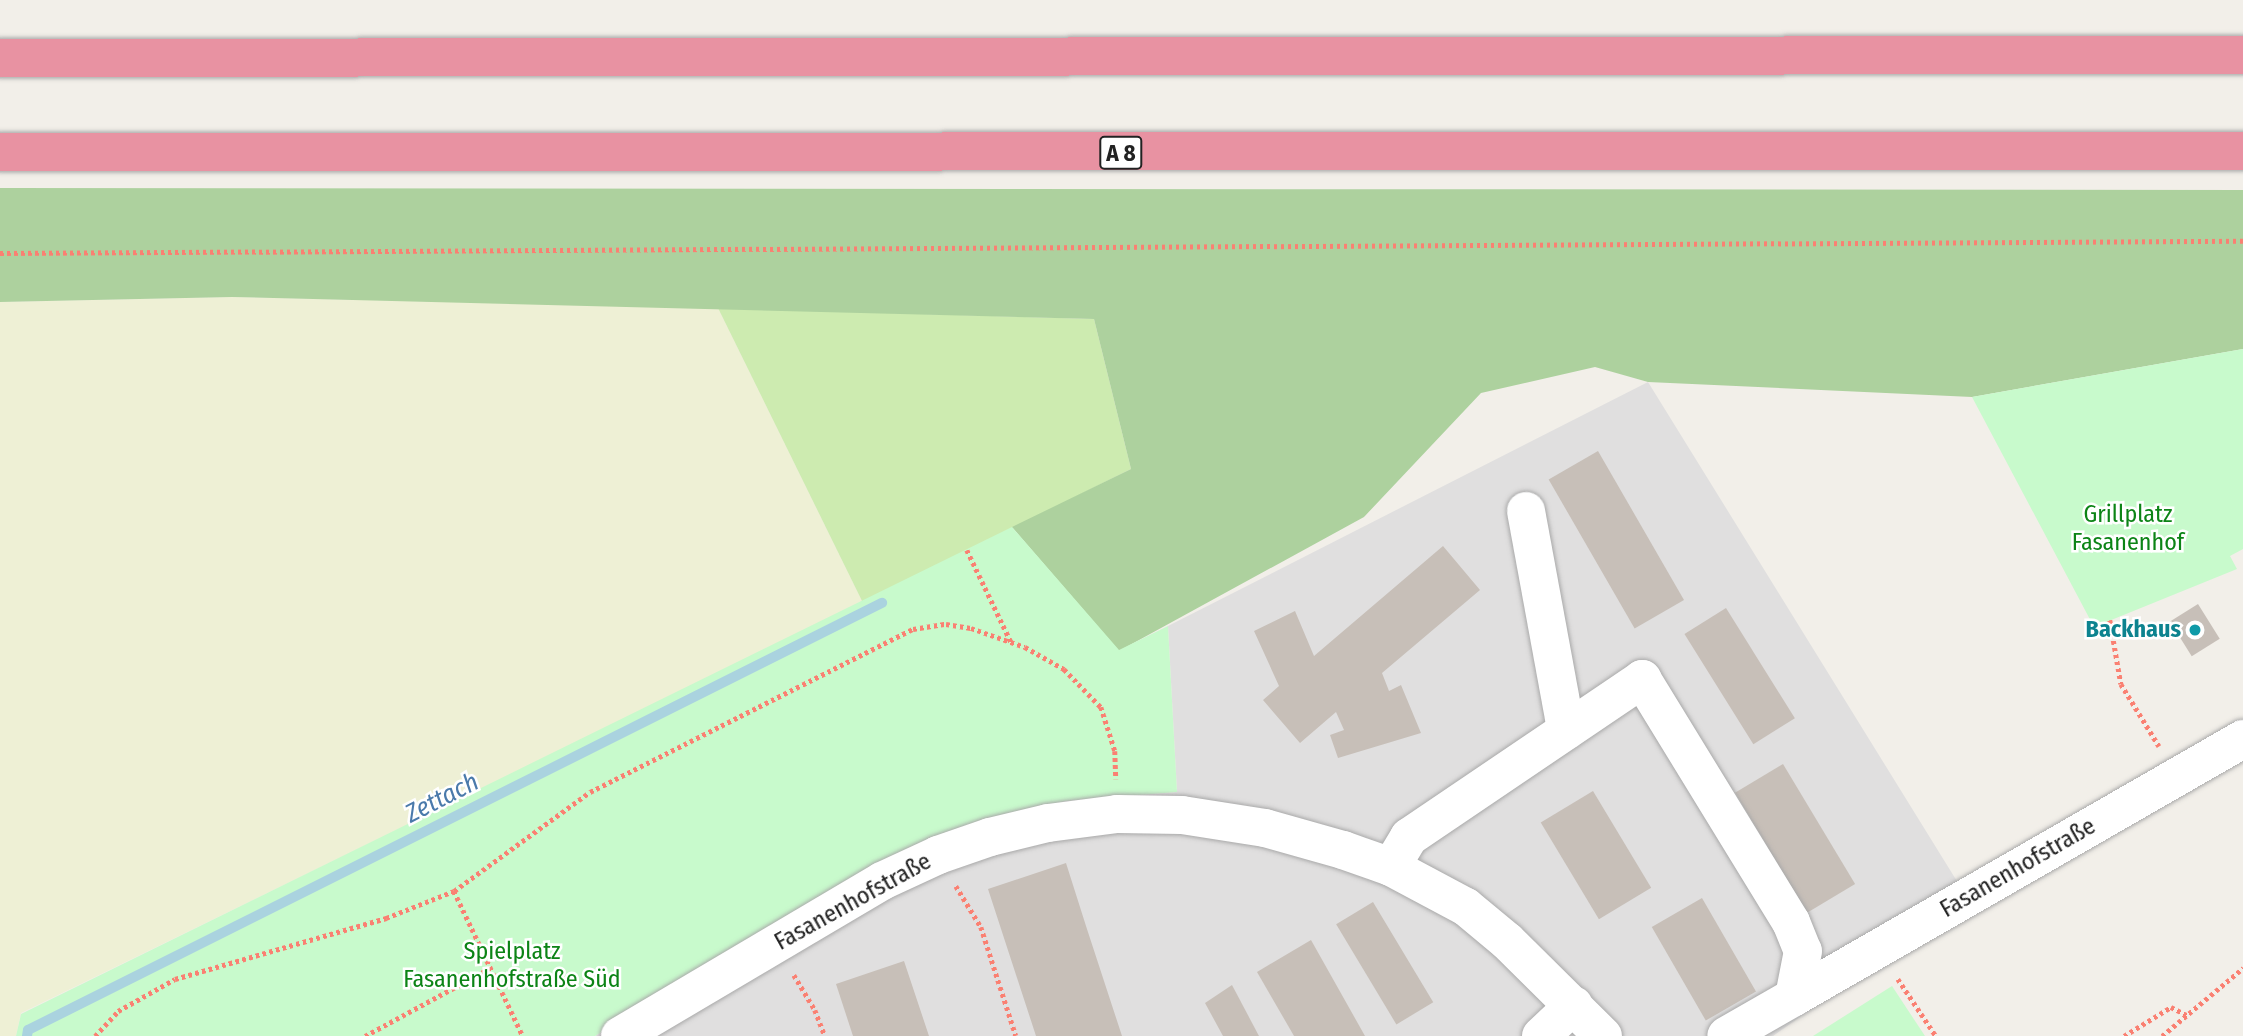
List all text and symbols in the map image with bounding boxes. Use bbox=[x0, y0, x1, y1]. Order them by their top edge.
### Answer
road number: A 8 bbox=[1098, 134, 1144, 172]
park label: Grillplatz Fasanenhof bbox=[2072, 501, 2184, 557]
place label: Backhaus bbox=[2086, 616, 2181, 644]
marker: Backhaus bbox=[2187, 622, 2203, 638]
water label: Zettach bbox=[400, 766, 484, 830]
street label: Fasanenhofstraße bbox=[1935, 812, 2101, 924]
street label: Fasanenhofstraße bbox=[770, 847, 936, 957]
park label: Spielplatz Fasanenhofstraße Süd bbox=[403, 938, 621, 994]

